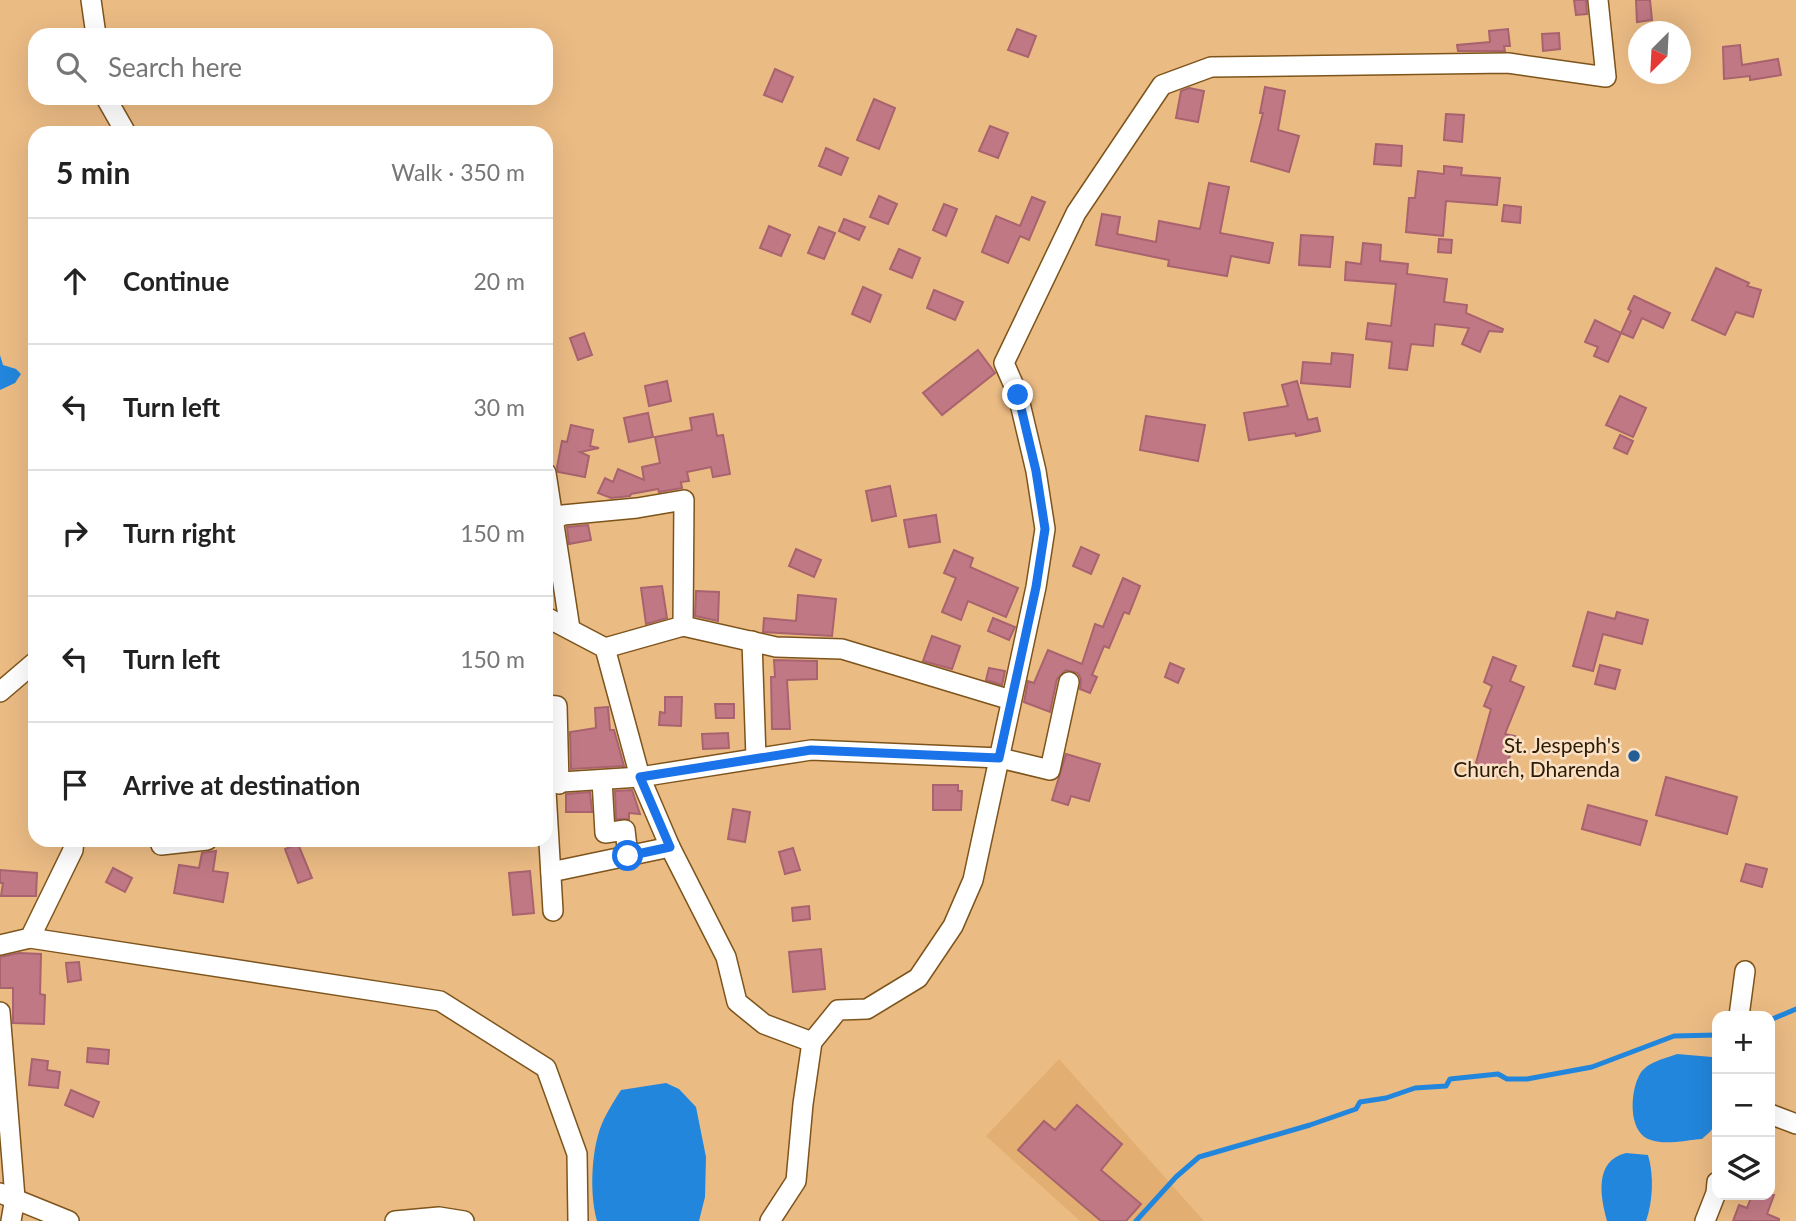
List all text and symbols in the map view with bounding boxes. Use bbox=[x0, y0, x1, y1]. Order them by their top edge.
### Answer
north arrow bbox=[1628, 21, 1691, 84]
search box bbox=[28, 28, 553, 105]
icon: search bbox=[52, 48, 90, 86]
text: Search here bbox=[108, 51, 242, 83]
text: 5 min bbox=[56, 154, 130, 190]
text: Walk · 350 m bbox=[391, 158, 525, 186]
icon: ahead bbox=[56, 262, 94, 300]
text: Continue bbox=[123, 265, 229, 297]
text: 20 m bbox=[474, 267, 525, 295]
route end bbox=[1002, 379, 1033, 410]
icon: left bbox=[56, 388, 94, 426]
text: Turn left bbox=[123, 391, 220, 423]
text: 30 m bbox=[474, 393, 525, 421]
icon: right bbox=[56, 514, 94, 552]
text: Turn right bbox=[123, 517, 236, 549]
text: 150 m bbox=[460, 519, 525, 547]
icon: left bbox=[56, 640, 94, 678]
text: Turn left bbox=[123, 643, 220, 675]
text: 150 m bbox=[460, 645, 525, 673]
place label: St. Jespeph's Church, Dharenda bbox=[1453, 732, 1620, 781]
marker: St. Jespeph's Church, Dharenda bbox=[1626, 748, 1642, 764]
icon: arrive bbox=[56, 766, 94, 804]
text: Arrive at destination bbox=[123, 769, 360, 801]
route start bbox=[612, 840, 643, 871]
map controls bbox=[1712, 1011, 1775, 1200]
button: + bbox=[1712, 1011, 1775, 1074]
button: − bbox=[1712, 1074, 1775, 1137]
button: layers bbox=[1712, 1137, 1775, 1200]

